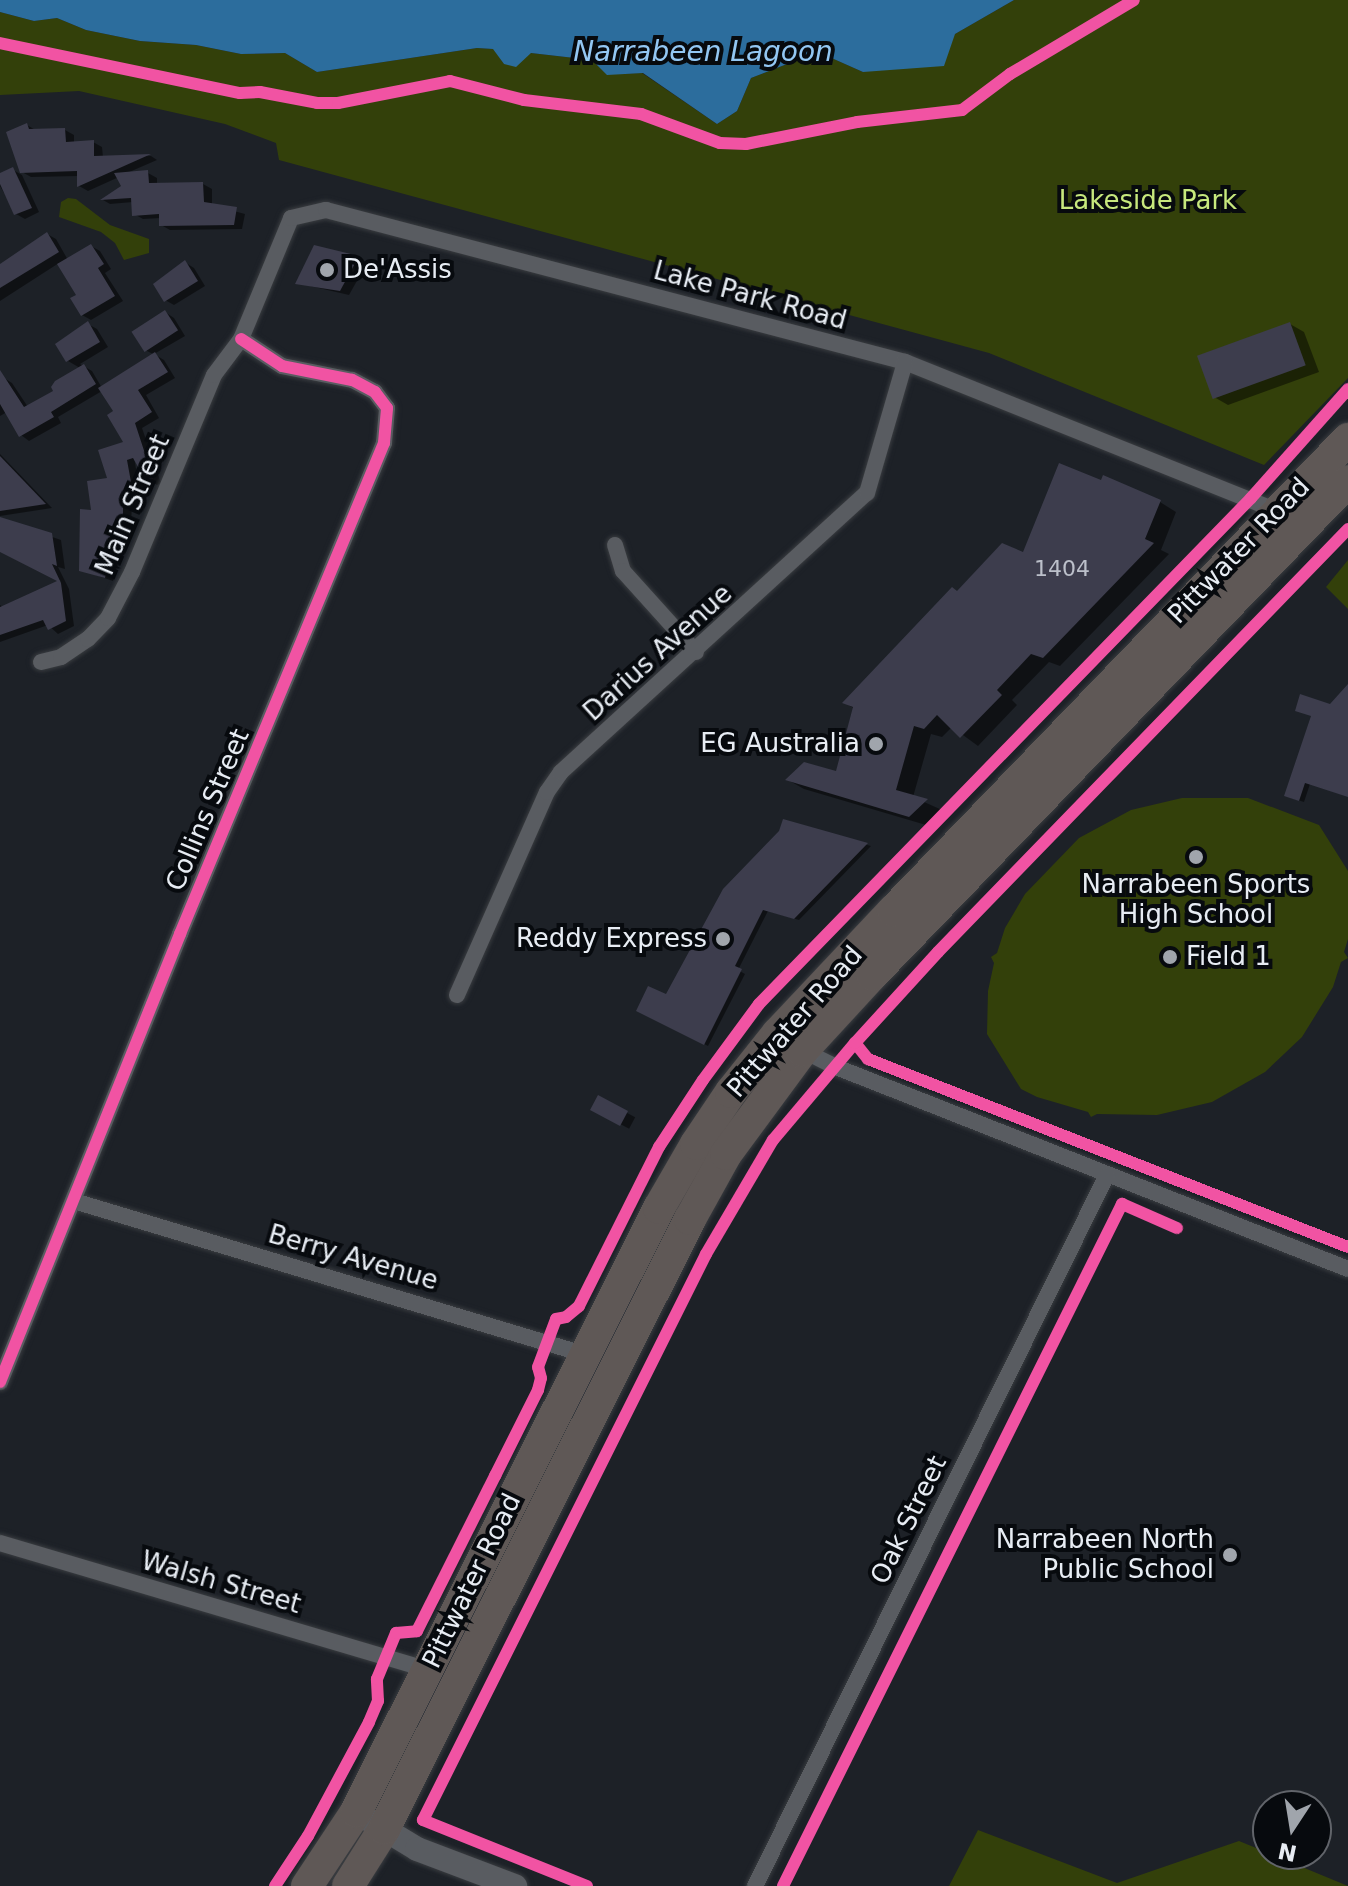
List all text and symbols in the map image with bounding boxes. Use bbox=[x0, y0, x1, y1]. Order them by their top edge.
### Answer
water label: Narrabeen Lagoon bbox=[573, 35, 833, 69]
park label: Lakeside Park bbox=[1059, 185, 1237, 217]
place label: De'Assis bbox=[343, 254, 452, 286]
street label: Lake Park Road bbox=[650, 255, 850, 337]
marker: De'Assis bbox=[318, 261, 336, 279]
street label: Main Street bbox=[89, 430, 177, 580]
street label: Pittwater Road bbox=[1162, 472, 1316, 630]
house number: 1404 bbox=[1034, 556, 1090, 582]
street label: Darius Avenue bbox=[577, 578, 739, 728]
street label: Collins Street bbox=[160, 724, 256, 896]
place label: EG Australia bbox=[700, 728, 860, 760]
marker: EG Australia bbox=[867, 735, 885, 753]
marker: Narrabeen Sports High School bbox=[1187, 848, 1205, 866]
place label: Narrabeen Sports High School bbox=[1082, 869, 1310, 930]
place label: Reddy Express bbox=[516, 923, 707, 955]
marker: Reddy Express bbox=[714, 930, 732, 948]
street label: Pittwater Road bbox=[721, 940, 869, 1104]
place label: Field 1 bbox=[1186, 941, 1271, 973]
marker: Field 1 bbox=[1161, 948, 1179, 966]
street label: Berry Avenue bbox=[265, 1219, 441, 1297]
street label: Oak Street bbox=[865, 1451, 953, 1589]
street label: Pittwater Road bbox=[416, 1489, 528, 1673]
place label: Narrabeen North Public School bbox=[996, 1524, 1214, 1586]
street label: Walsh Street bbox=[138, 1545, 304, 1621]
marker: Narrabeen North Public School bbox=[1221, 1546, 1239, 1564]
north arrow bbox=[1252, 1790, 1332, 1870]
text: N bbox=[1276, 1838, 1299, 1866]

